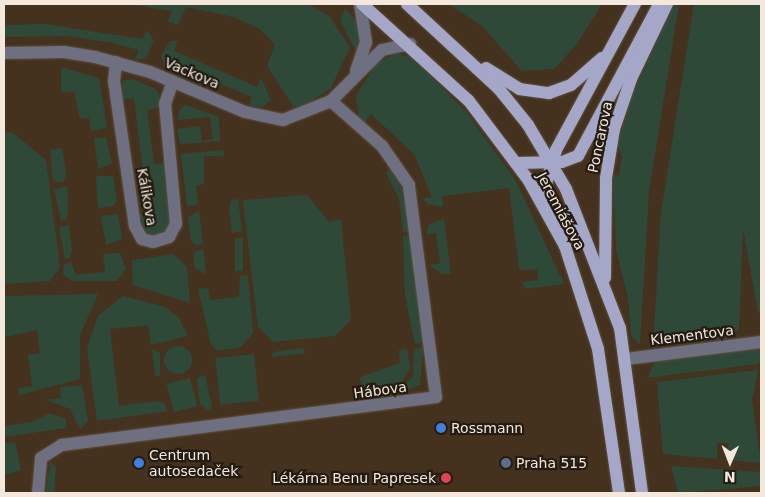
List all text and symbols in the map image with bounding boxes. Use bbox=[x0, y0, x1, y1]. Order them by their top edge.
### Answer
street label: Vackova bbox=[162, 54, 222, 92]
street label: Poncarova bbox=[584, 100, 616, 174]
street label: Kálikova bbox=[134, 167, 160, 227]
street label: Jeremiášova bbox=[533, 169, 589, 253]
street label: Klementova bbox=[649, 322, 735, 348]
street label: Hábova bbox=[352, 378, 408, 402]
place label: Rossmann bbox=[451, 420, 523, 436]
marker: Rossmann bbox=[435, 422, 447, 434]
north arrow bbox=[705, 437, 755, 487]
place label: Centrum autosedaček bbox=[149, 447, 238, 480]
place label: Praha 515 bbox=[516, 455, 587, 471]
marker: Centrum autosedaček bbox=[133, 457, 145, 469]
marker: Praha 515 bbox=[500, 457, 512, 469]
text: N bbox=[724, 469, 736, 485]
place label: Lékárna Benu Papresek bbox=[272, 470, 436, 486]
marker: Lékárna Benu Papresek bbox=[440, 472, 452, 484]

